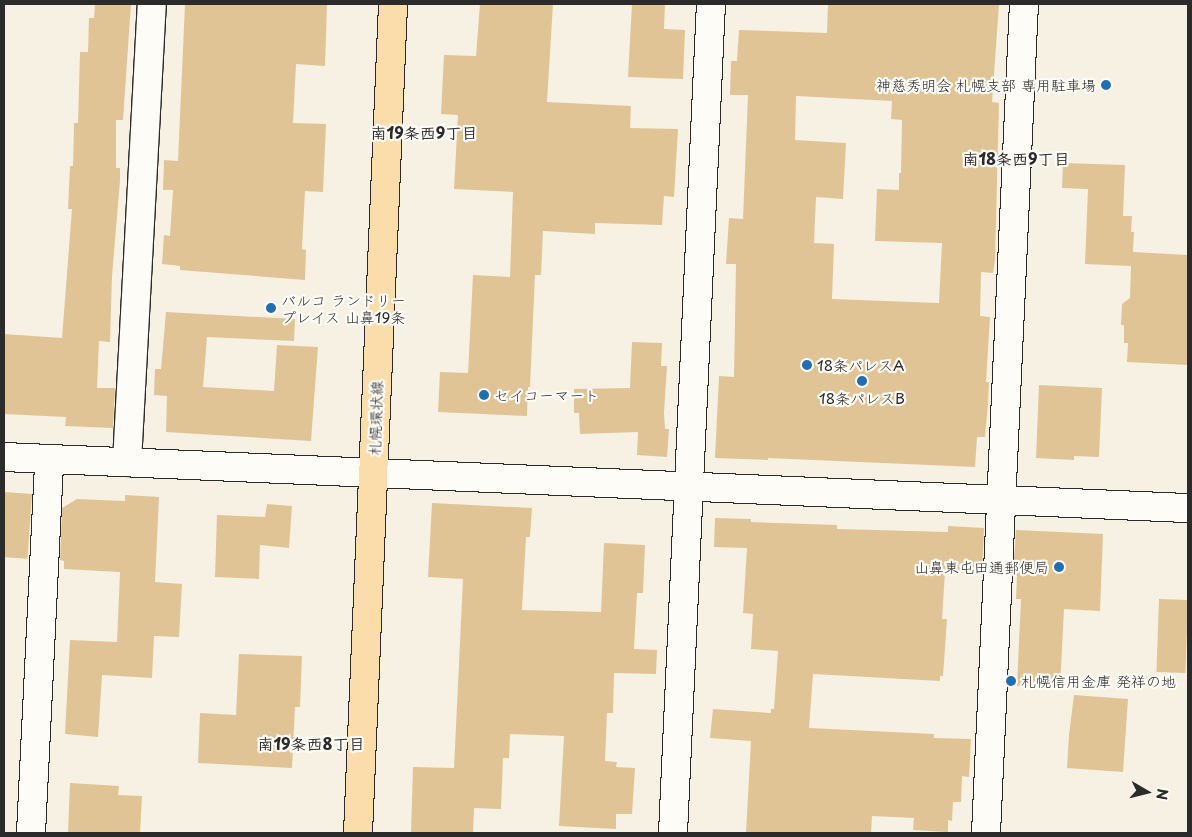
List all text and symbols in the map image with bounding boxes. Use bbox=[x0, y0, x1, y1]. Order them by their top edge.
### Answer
place label: 神慈秀明会 札幌支部 専用駐車場 bbox=[876, 76, 1096, 94]
marker: 神慈秀明会 札幌支部 専用駐車場 bbox=[1100, 79, 1112, 91]
district label: 南19条西9丁目 bbox=[371, 122, 477, 142]
district label: 南18条西9丁目 bbox=[962, 148, 1070, 168]
place label: バルコ ランドリー プレイス 山鼻19条 bbox=[281, 290, 406, 325]
marker: バルコ ランドリー プレイス 山鼻19条 bbox=[265, 302, 277, 314]
place label: 18条パレスA bbox=[817, 356, 905, 374]
marker: 18条パレスA bbox=[801, 359, 813, 371]
marker: 18条パレスB bbox=[856, 375, 868, 387]
street label: 札幌環状線 bbox=[365, 380, 385, 456]
place label: セイコーマート bbox=[494, 386, 599, 404]
marker: セイコーマート bbox=[478, 389, 490, 401]
place label: 18条パレスB bbox=[819, 389, 905, 407]
place label: 山鼻東屯田通郵便局 bbox=[914, 558, 1049, 576]
marker: 山鼻東屯田通郵便局 bbox=[1053, 561, 1065, 573]
place label: 札幌信用金庫 発祥の地 bbox=[1021, 672, 1176, 690]
marker: 札幌信用金庫 発祥の地 bbox=[1005, 675, 1017, 687]
district label: 南19条西8丁目 bbox=[257, 733, 365, 753]
north arrow bbox=[1122, 767, 1172, 817]
text: N bbox=[1151, 787, 1174, 801]

